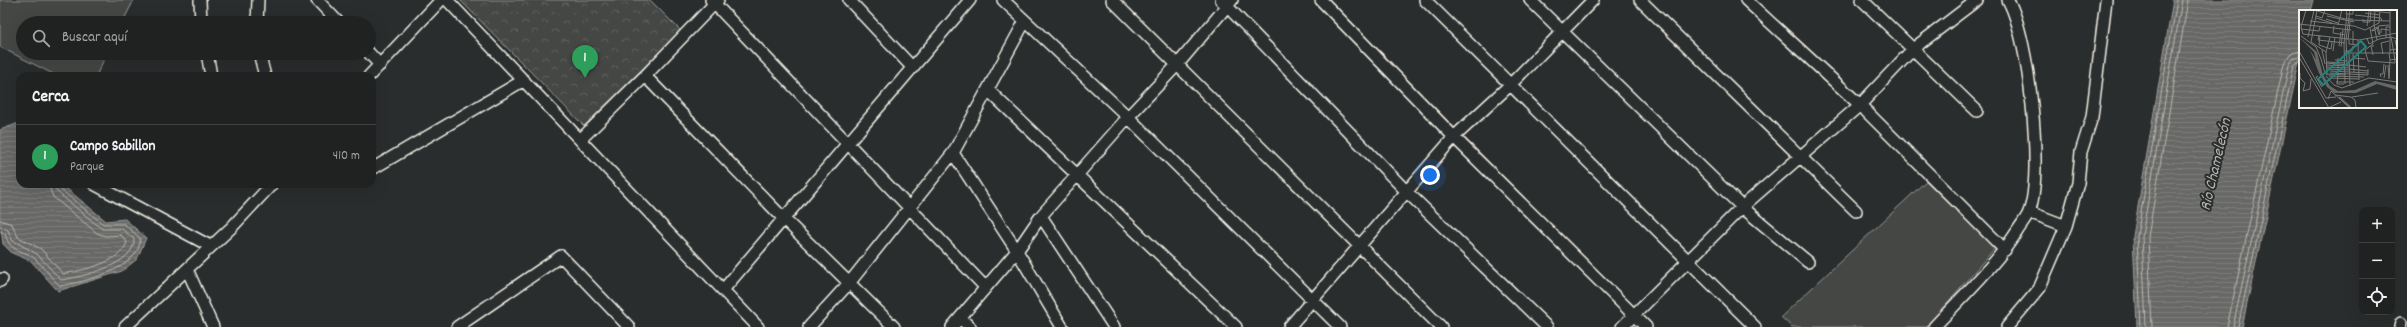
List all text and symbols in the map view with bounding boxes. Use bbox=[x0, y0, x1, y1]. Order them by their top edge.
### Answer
inset map bbox=[2299, 10, 2397, 108]
search box bbox=[16, 16, 376, 60]
icon: search bbox=[30, 27, 52, 49]
text: Buscar aquí bbox=[62, 27, 127, 49]
pin: 1 bbox=[572, 45, 598, 78]
text: Cerca bbox=[32, 86, 69, 110]
water label: Río Chamelecón bbox=[2195, 116, 2238, 213]
text: Campo Sabillon bbox=[70, 136, 155, 158]
text: 1 bbox=[44, 147, 46, 166]
text: 410 m bbox=[333, 147, 360, 166]
text: Parque bbox=[70, 158, 104, 177]
your location bbox=[1420, 165, 1440, 185]
map controls bbox=[2359, 207, 2395, 315]
button: + bbox=[2359, 207, 2395, 243]
button: − bbox=[2359, 243, 2395, 279]
button: locate bbox=[2359, 279, 2395, 315]

